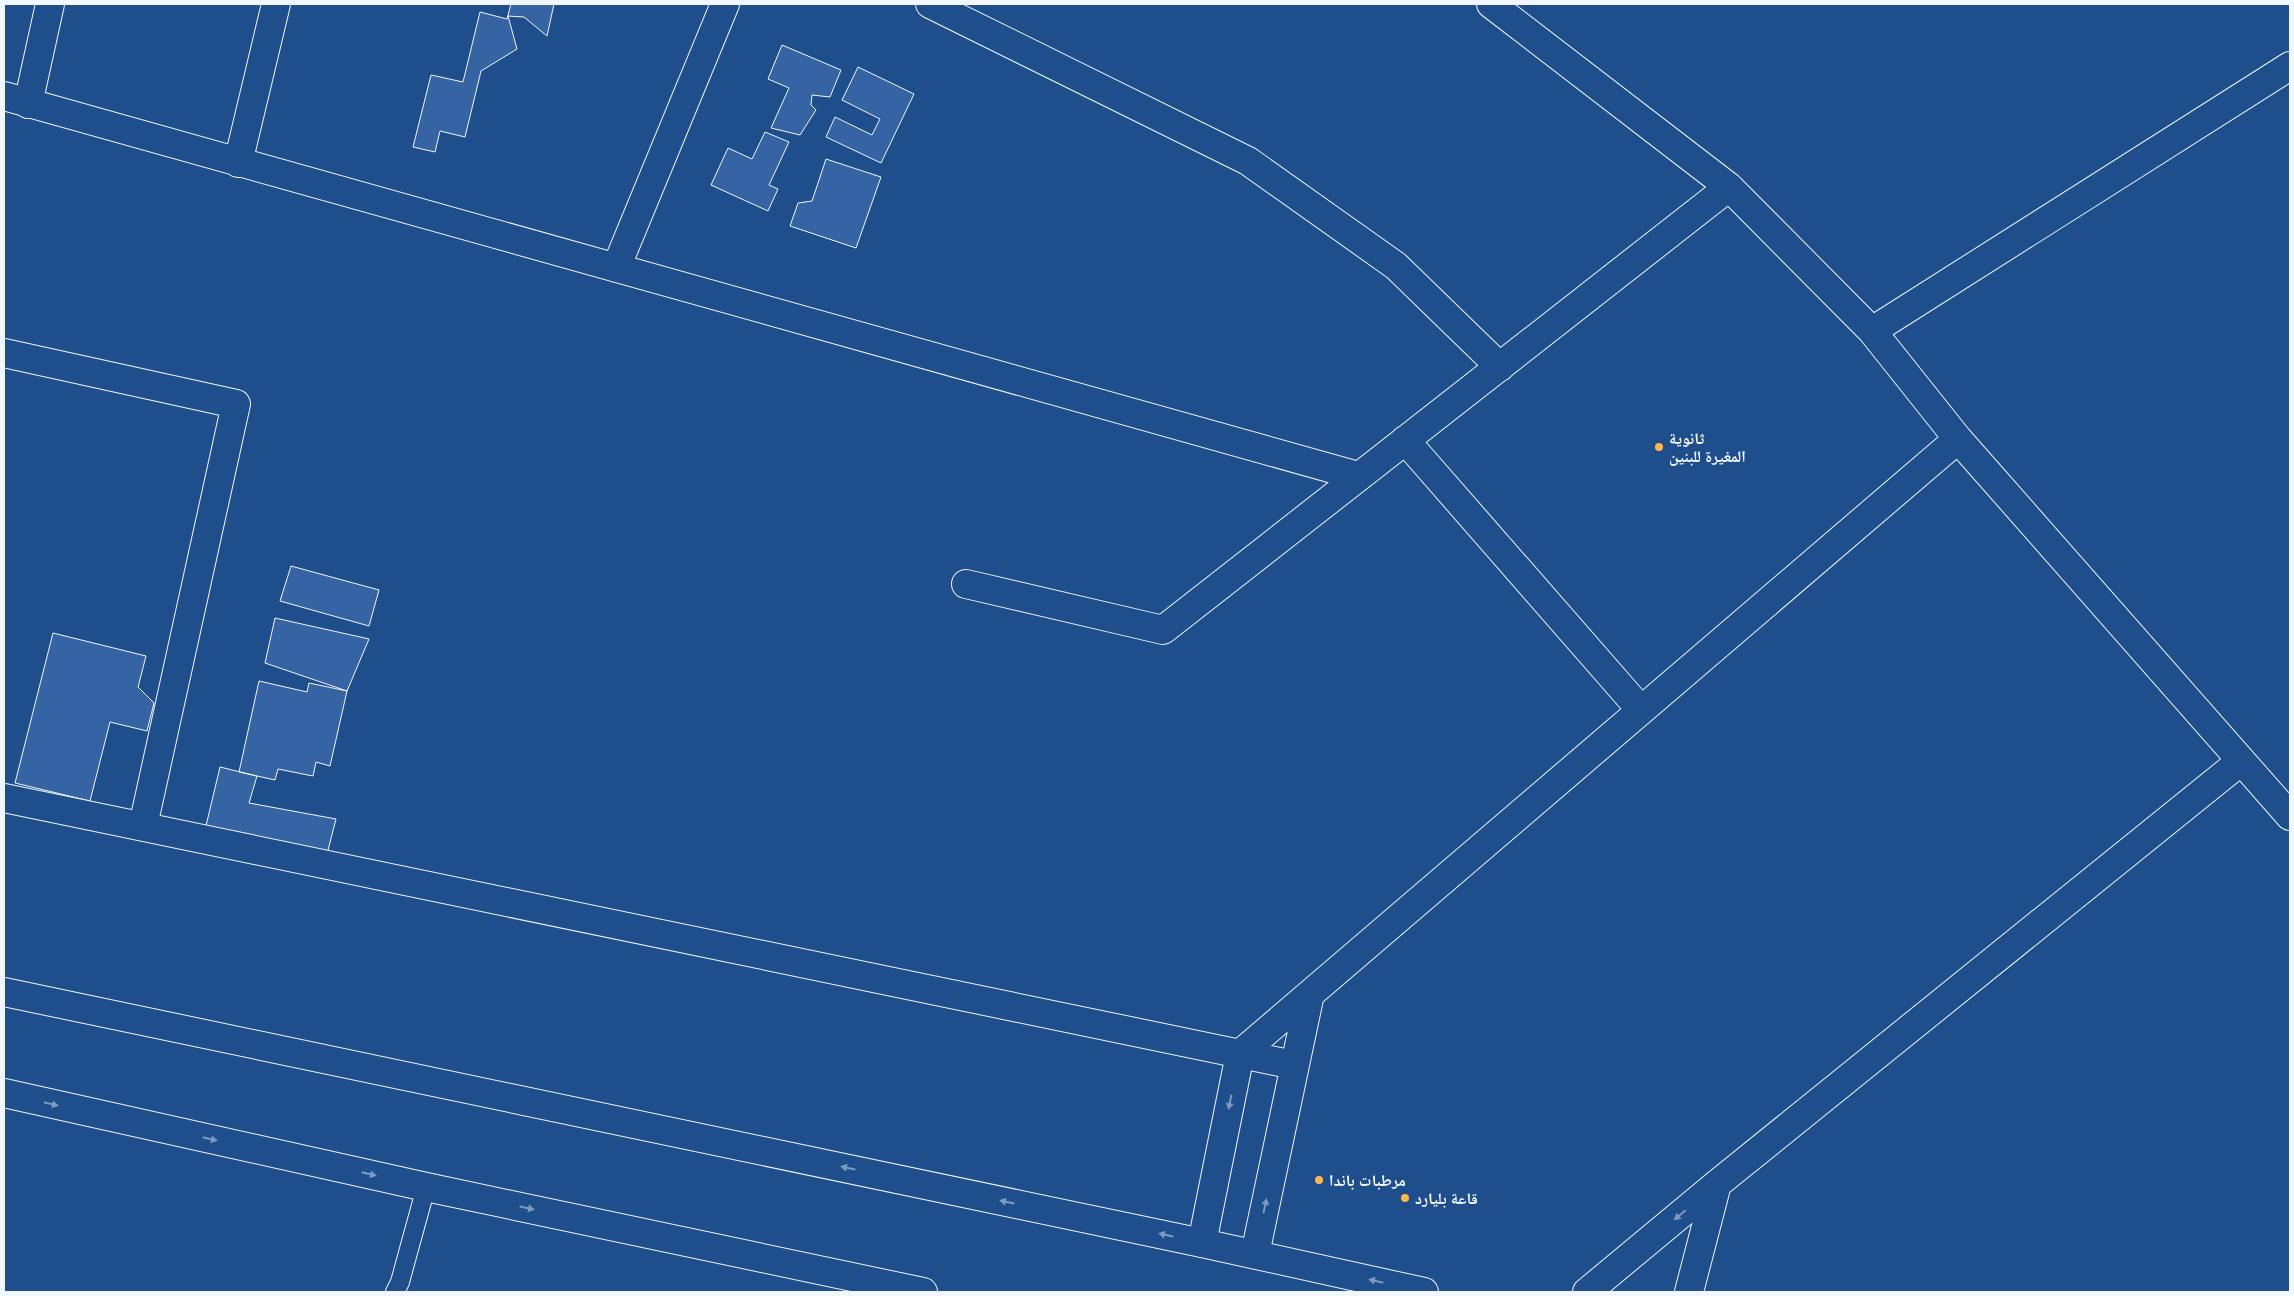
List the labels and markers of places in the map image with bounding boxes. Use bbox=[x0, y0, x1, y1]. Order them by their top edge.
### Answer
place label: ثانوية المغيرة للبنين bbox=[1669, 428, 1746, 466]
marker: ثانوية المغيرة للبنين bbox=[1653, 441, 1665, 453]
place label: مرطبات باندا bbox=[1329, 1170, 1406, 1190]
marker: مرطبات باندا bbox=[1313, 1174, 1325, 1186]
place label: قاعة بليارد bbox=[1415, 1188, 1478, 1208]
marker: قاعة بليارد bbox=[1399, 1192, 1411, 1204]

